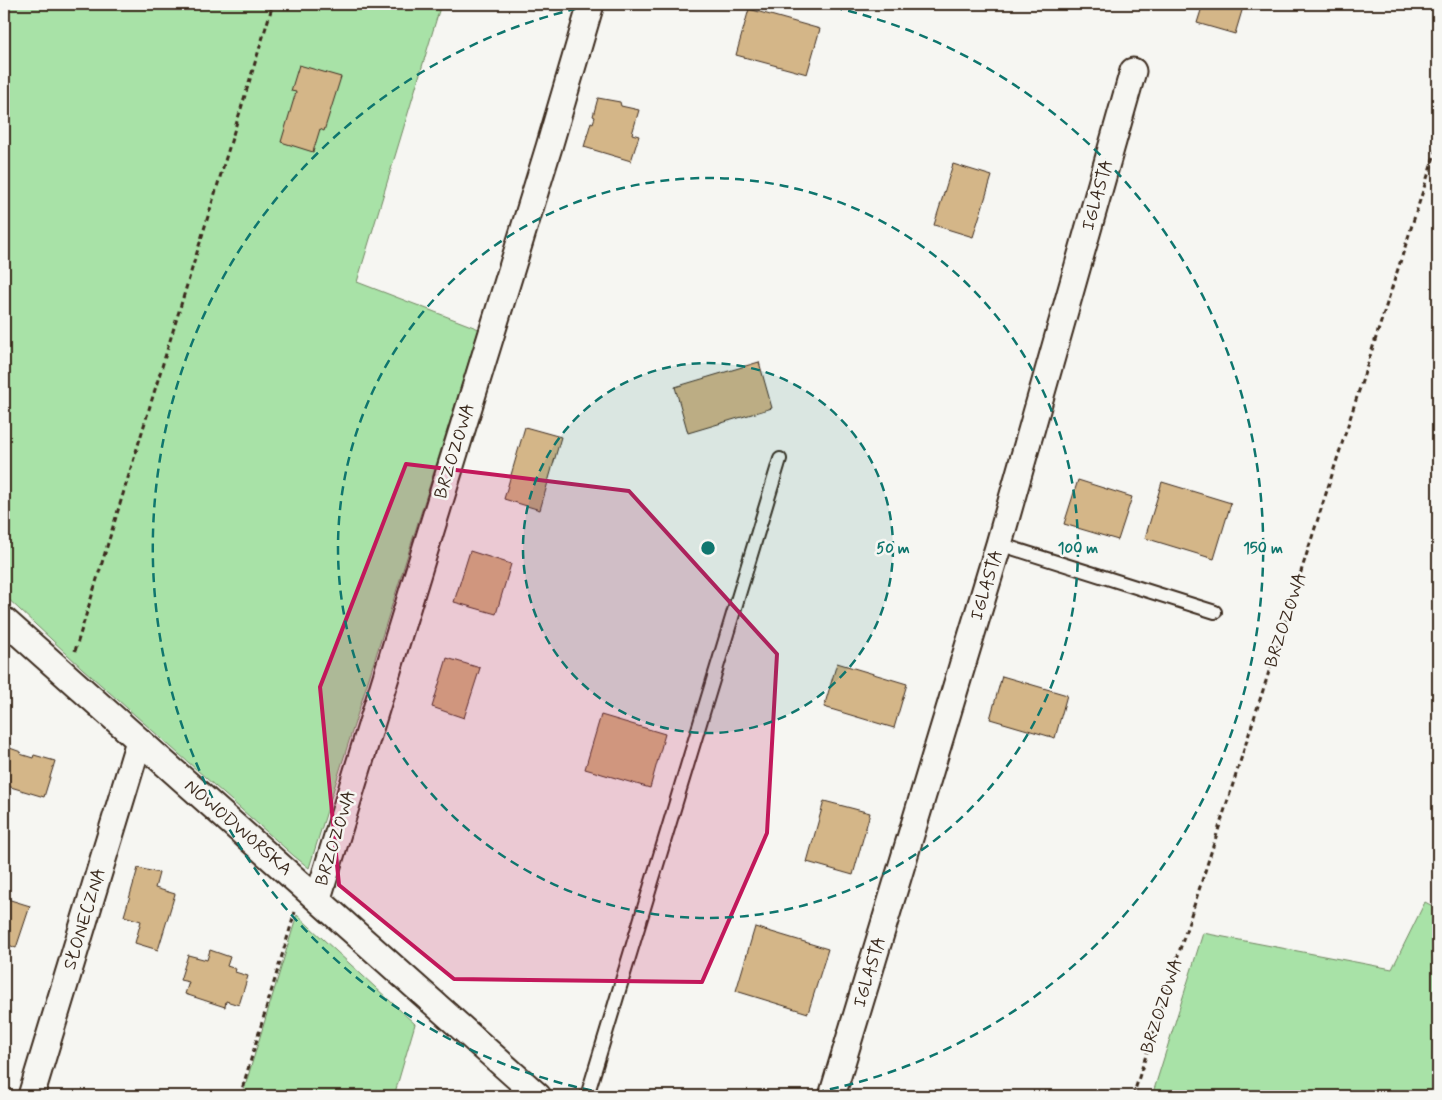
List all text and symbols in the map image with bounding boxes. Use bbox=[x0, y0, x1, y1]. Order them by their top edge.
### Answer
street label: IGLASTA bbox=[1076, 157, 1120, 233]
street label: BRZOZOWA bbox=[429, 400, 481, 502]
centre of rings bbox=[699, 539, 717, 557]
text: 50 m bbox=[876, 539, 910, 559]
text: 100 m bbox=[1058, 539, 1098, 559]
text: 150 m bbox=[1243, 539, 1283, 559]
street label: IGLASTA bbox=[965, 547, 1009, 623]
street label: BRZOZOWA bbox=[1259, 569, 1313, 671]
street label: NOWODWORSKA bbox=[179, 774, 297, 882]
street label: BRZOZOWA bbox=[310, 787, 362, 889]
street label: SŁONECZNA bbox=[58, 865, 112, 973]
street label: IGLASTA bbox=[848, 934, 892, 1010]
street label: BRZOZOWA bbox=[1135, 955, 1189, 1057]

